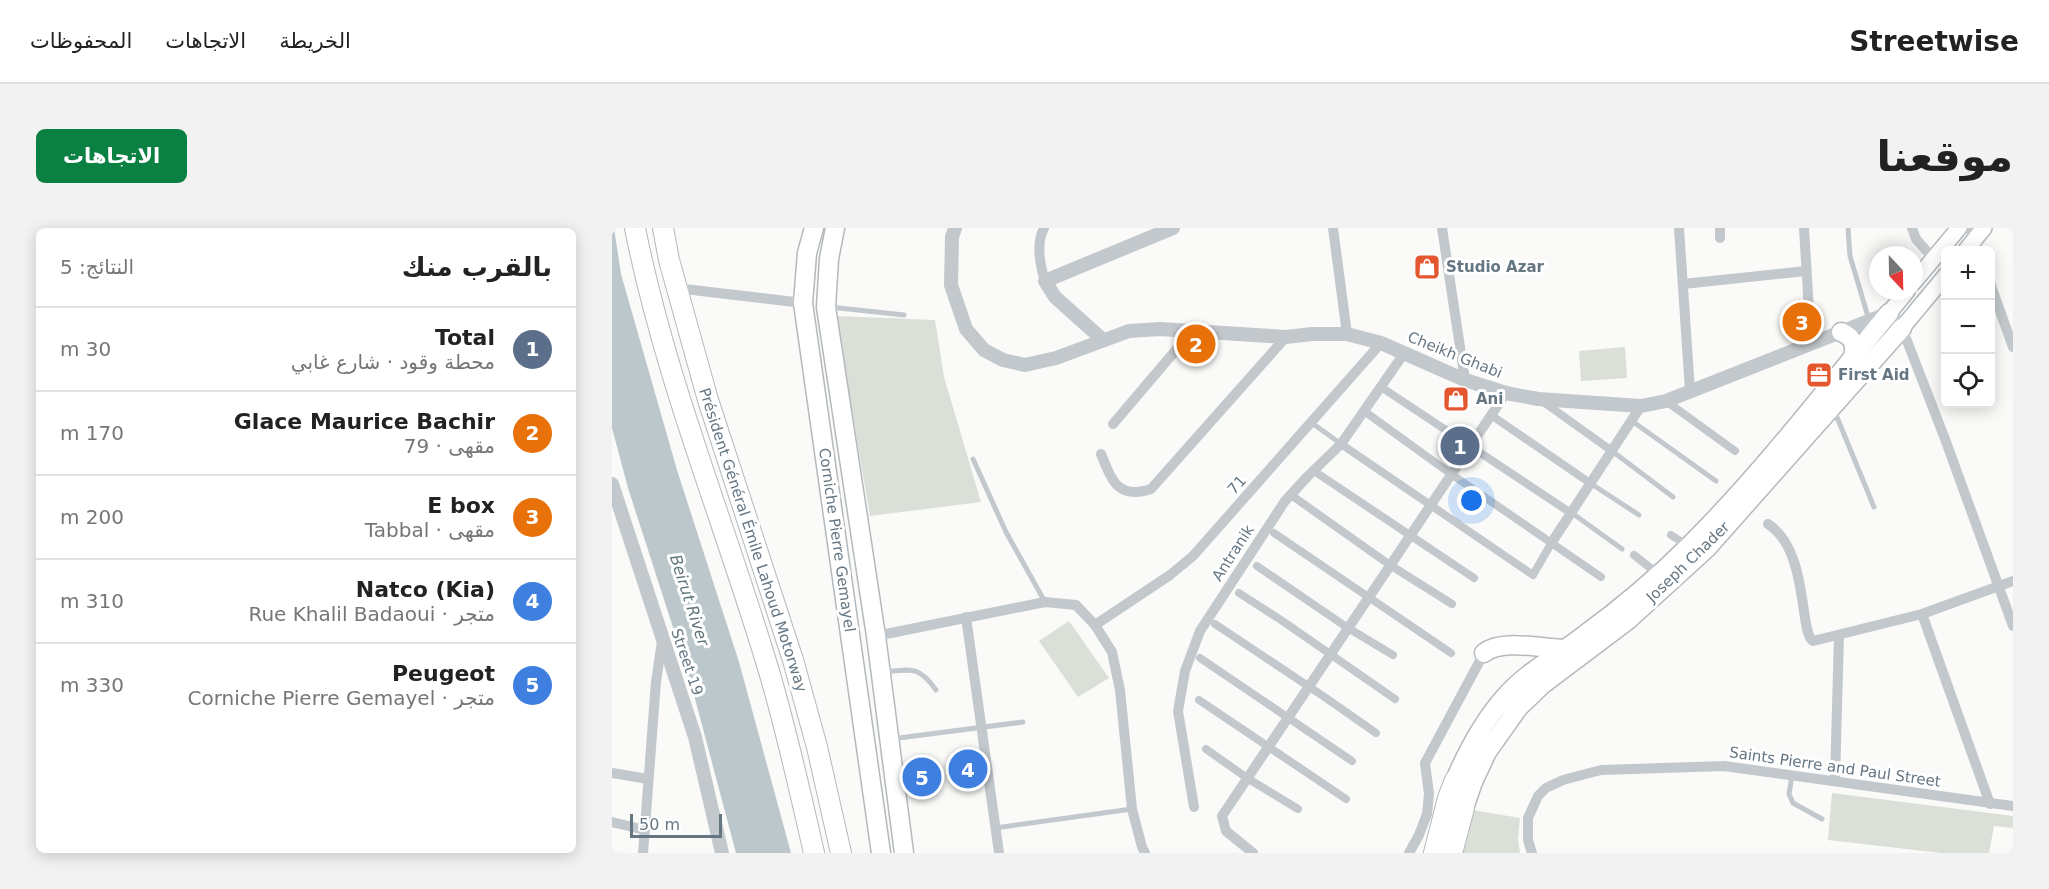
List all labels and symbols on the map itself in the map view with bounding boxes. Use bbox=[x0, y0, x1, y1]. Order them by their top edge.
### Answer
north arrow bbox=[1869, 246, 1923, 300]
shop icon: Studio Azar bbox=[1412, 252, 1442, 282]
place label: Studio Azar bbox=[1446, 258, 1545, 276]
pin: 3 bbox=[1782, 300, 1822, 344]
pin: 2 bbox=[1176, 322, 1216, 366]
street label: Cheikh Ghabi bbox=[1405, 328, 1505, 382]
office icon: First Aid bbox=[1804, 360, 1834, 390]
place label: First Aid bbox=[1838, 366, 1910, 384]
shop icon: Ani bbox=[1441, 384, 1471, 414]
street label: Président Général Émile Lahoud Motorway bbox=[695, 385, 812, 694]
place label: Ani bbox=[1476, 390, 1503, 408]
pin: 1 bbox=[1440, 424, 1480, 468]
street label: Corniche Pierre Gemayel bbox=[815, 447, 859, 633]
street label: 71 bbox=[1224, 472, 1250, 498]
your location bbox=[1457, 486, 1486, 515]
street label: Joseph Chader bbox=[1642, 517, 1734, 607]
street label: Antranik bbox=[1208, 521, 1258, 584]
water label: Beirut River bbox=[666, 552, 714, 650]
street label: Street 19 bbox=[667, 626, 707, 698]
street label: Saints Pierre and Paul Street bbox=[1728, 743, 1942, 791]
pin: 4 bbox=[948, 746, 988, 792]
pin: 5 bbox=[902, 754, 942, 800]
scale bar bbox=[630, 811, 722, 838]

